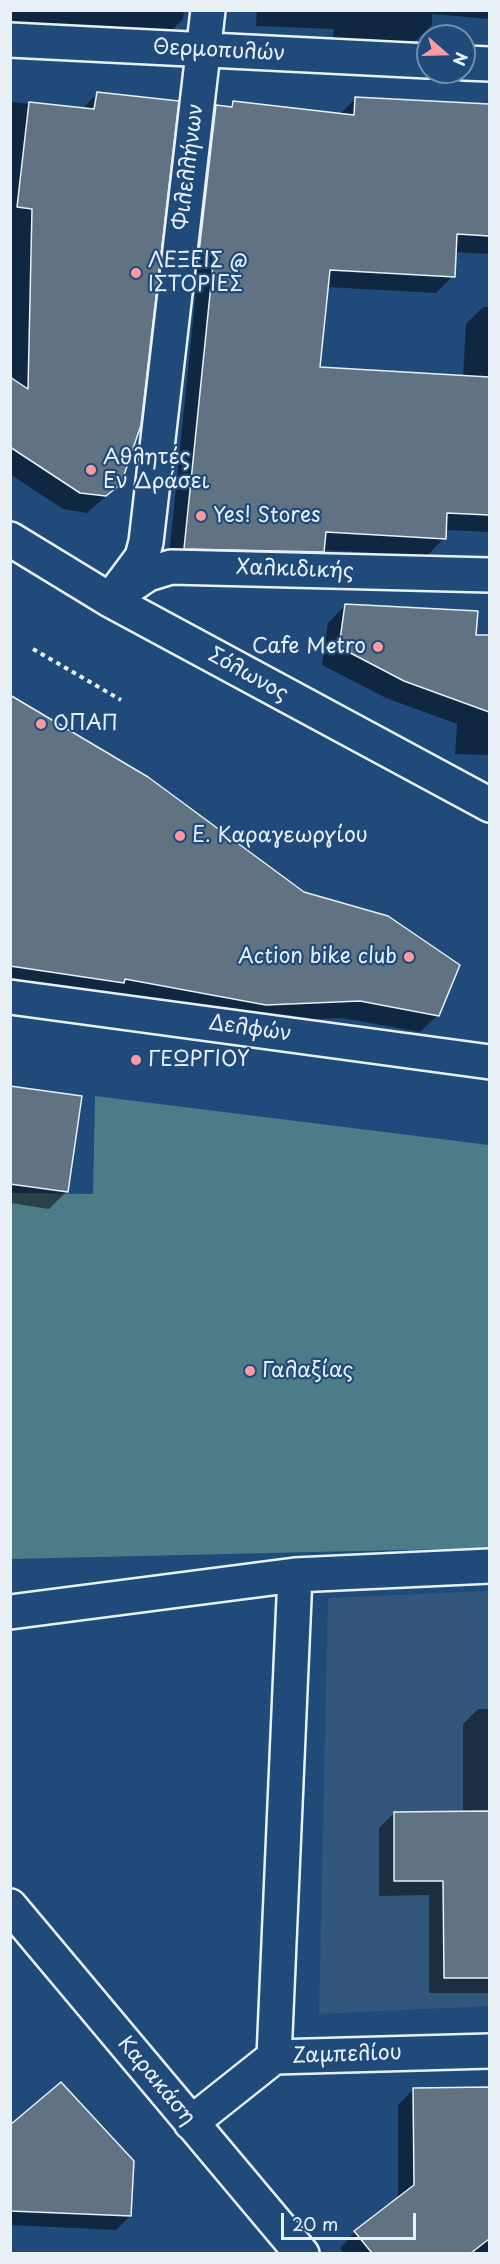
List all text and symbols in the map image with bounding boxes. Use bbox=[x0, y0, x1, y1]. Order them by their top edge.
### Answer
north arrow bbox=[416, 24, 476, 84]
street label: Θερμοπυλών bbox=[152, 35, 286, 67]
text: N bbox=[448, 49, 474, 70]
street label: Φιλελλήνων bbox=[169, 102, 209, 232]
place label: ΛΕΞΕΙΣ @ ΙΣΤΟΡΙΕΣ bbox=[148, 248, 248, 298]
marker: ΛΕΞΕΙΣ @ ΙΣΤΟΡΙΕΣ bbox=[129, 266, 143, 280]
place label: Αθλητές Εν Δράσει bbox=[103, 445, 210, 495]
marker: Αθλητές Εν Δράσει bbox=[84, 463, 98, 477]
place label: Yes! Stores bbox=[213, 503, 321, 529]
marker: Yes! Stores bbox=[194, 509, 208, 523]
street label: Χαλκιδικής bbox=[236, 555, 354, 585]
place label: Cafe Metro bbox=[252, 634, 366, 660]
marker: Cafe Metro bbox=[371, 640, 385, 654]
street label: Σόλωνος bbox=[204, 643, 292, 707]
place label: ΟΠΑΠ bbox=[53, 711, 118, 737]
marker: ΟΠΑΠ bbox=[34, 717, 48, 731]
place label: E. Καραγεωργίου bbox=[192, 823, 368, 849]
marker: E. Καραγεωργίου bbox=[173, 829, 187, 843]
place label: Action bike club bbox=[238, 944, 397, 970]
marker: Action bike club bbox=[402, 950, 416, 964]
street label: Δελφών bbox=[207, 1011, 293, 1047]
place label: ΓΕΩΡΓΙΟΥ bbox=[148, 1047, 250, 1073]
marker: ΓΕΩΡΓΙΟΥ bbox=[129, 1053, 143, 1067]
place label: Γαλαξίας bbox=[262, 1358, 353, 1384]
marker: Γαλαξίας bbox=[243, 1364, 257, 1378]
street label: Καρακάση bbox=[112, 2032, 200, 2130]
street label: Ζαμπελίου bbox=[292, 2040, 402, 2070]
scale bar bbox=[284, 2201, 419, 2239]
text: 20 m bbox=[292, 2210, 338, 2237]

